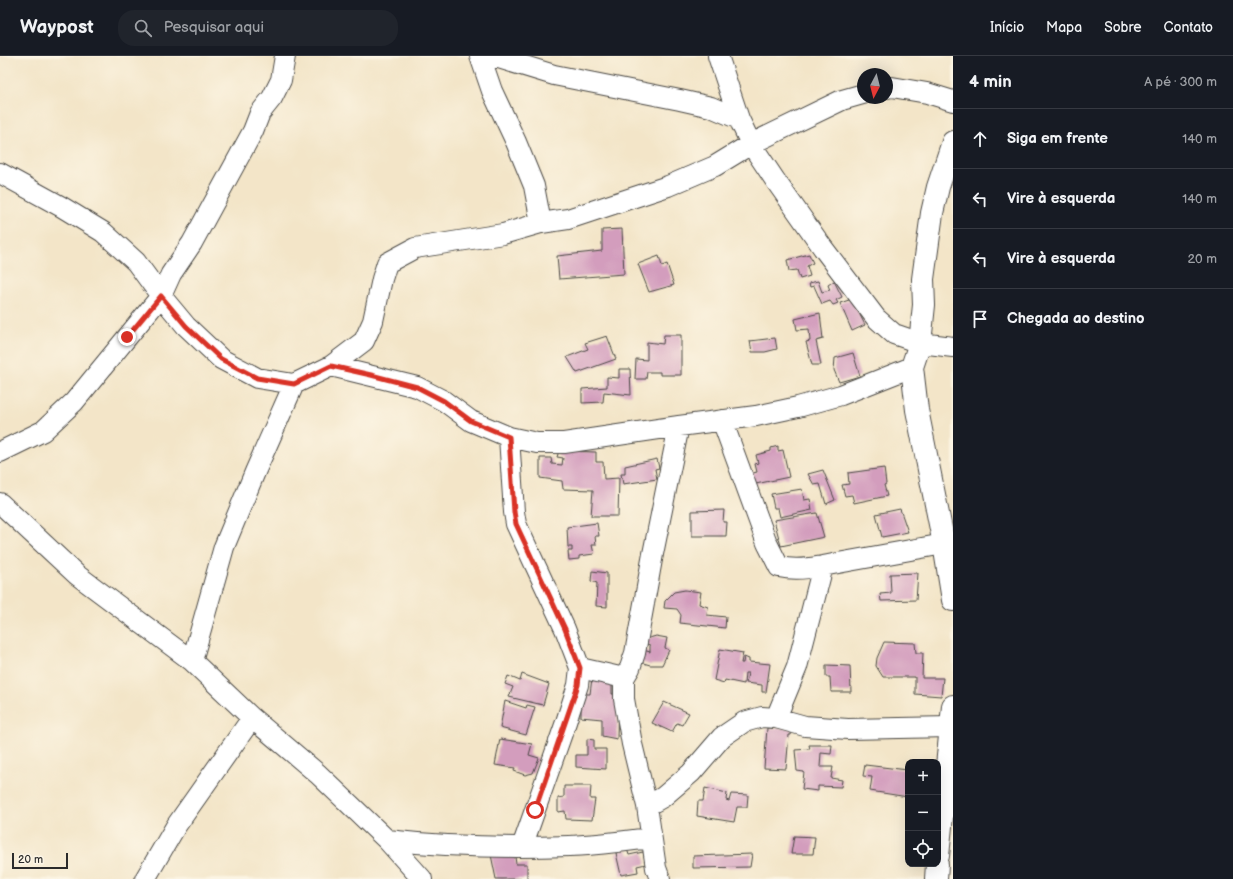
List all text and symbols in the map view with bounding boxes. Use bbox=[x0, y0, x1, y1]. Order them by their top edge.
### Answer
search box bbox=[118, 10, 398, 46]
text: Waypost bbox=[20, 16, 94, 39]
icon: search bbox=[132, 17, 154, 39]
text: Pesquisar aqui bbox=[164, 18, 264, 37]
text: Início bbox=[990, 19, 1024, 36]
text: Mapa bbox=[1046, 19, 1082, 36]
text: Sobre bbox=[1104, 19, 1142, 36]
text: Contato bbox=[1164, 19, 1213, 36]
north arrow bbox=[857, 68, 893, 104]
text: 4 min bbox=[969, 72, 1012, 92]
text: A pé · 300 m bbox=[1144, 74, 1217, 90]
icon: ahead bbox=[969, 128, 991, 150]
text: Siga em frente bbox=[1007, 129, 1108, 148]
text: 140 m bbox=[1182, 131, 1217, 147]
icon: left bbox=[969, 188, 991, 210]
text: Vire à esquerda bbox=[1007, 189, 1115, 208]
text: 140 m bbox=[1182, 191, 1217, 207]
icon: left bbox=[969, 248, 991, 270]
text: Vire à esquerda bbox=[1007, 249, 1115, 268]
text: 20 m bbox=[1187, 251, 1217, 267]
icon: arrive bbox=[969, 308, 991, 330]
text: Chegada ao destino bbox=[1007, 309, 1145, 328]
route end bbox=[118, 328, 136, 346]
map controls bbox=[905, 759, 941, 867]
button: + bbox=[905, 759, 941, 795]
button: − bbox=[905, 795, 941, 831]
route start bbox=[526, 801, 544, 819]
button: locate bbox=[905, 831, 941, 867]
scale bar bbox=[12, 851, 68, 870]
text: 20 m bbox=[18, 853, 43, 866]

